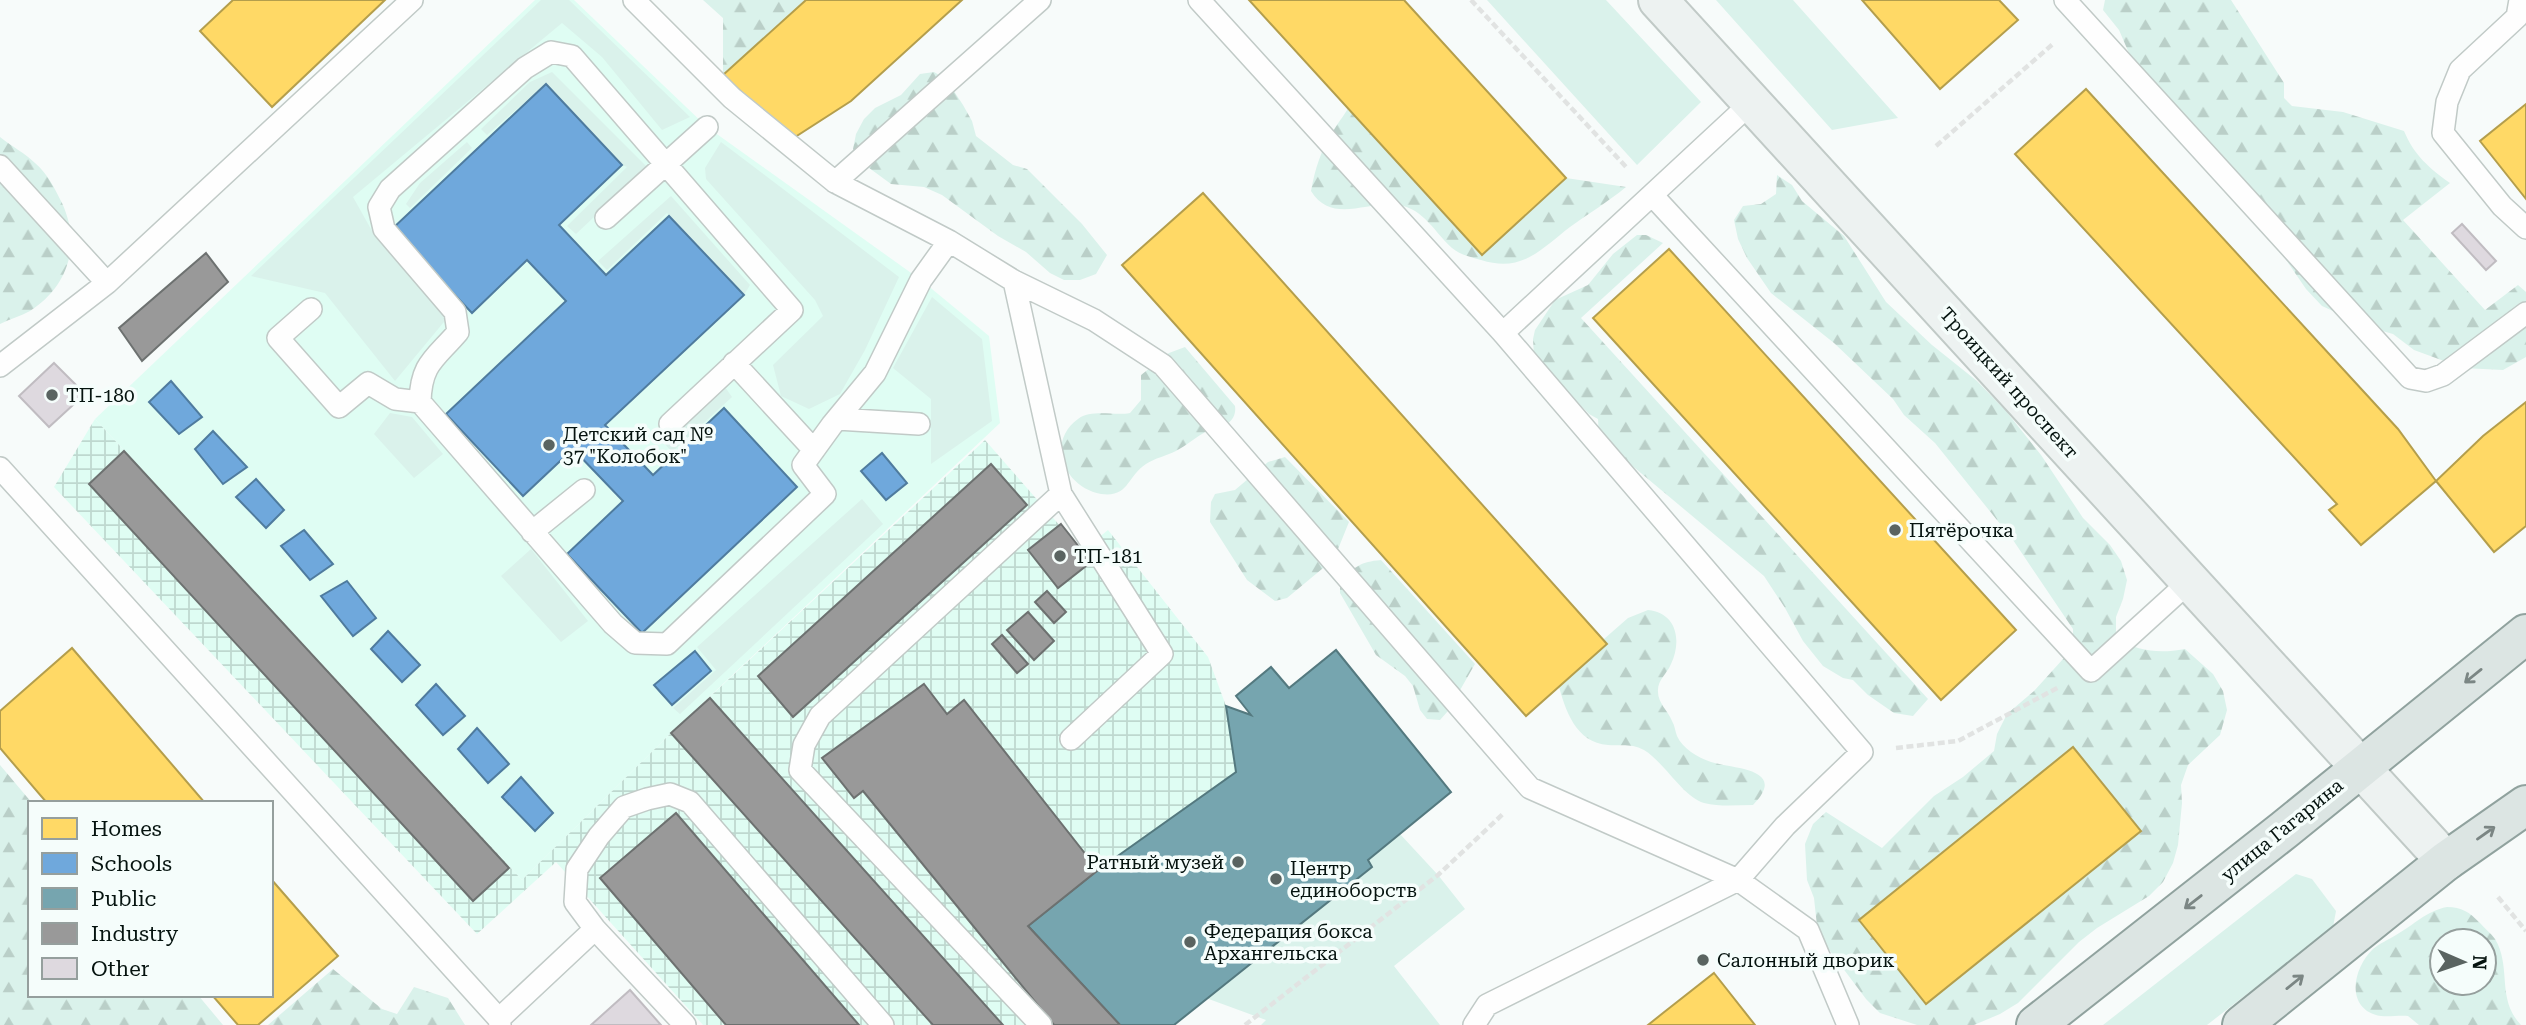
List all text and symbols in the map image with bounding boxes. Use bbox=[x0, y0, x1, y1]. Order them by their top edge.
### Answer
street label: Троицкий проспект bbox=[1935, 303, 2083, 464]
place label: ТП-180 bbox=[66, 384, 135, 407]
marker: ТП-180 bbox=[44, 387, 60, 403]
place label: Детский сад № 37 "Колобок" bbox=[563, 423, 714, 468]
marker: Детский сад № 37 "Колобок" bbox=[541, 437, 557, 453]
place label: Пятёрочка bbox=[1909, 519, 2014, 542]
marker: Пятёрочка bbox=[1887, 522, 1903, 538]
place label: ТП-181 bbox=[1074, 545, 1143, 568]
marker: ТП-181 bbox=[1052, 548, 1068, 564]
one-way arrow bbox=[2464, 669, 2482, 684]
street label: улица Гагарина bbox=[2216, 773, 2348, 886]
legend bbox=[28, 801, 273, 997]
text: Homes bbox=[91, 817, 162, 841]
one-way arrow bbox=[2476, 826, 2495, 840]
place label: Ратный музей bbox=[1086, 851, 1224, 874]
text: Schools bbox=[91, 852, 172, 876]
marker: Ратный музей bbox=[1230, 854, 1246, 870]
place label: Центр единоборств bbox=[1290, 857, 1417, 902]
marker: Центр единоборств bbox=[1268, 871, 1284, 887]
text: Public bbox=[91, 887, 157, 911]
one-way arrow bbox=[2184, 894, 2202, 909]
place label: Федерация бокса Архангельска bbox=[1204, 920, 1373, 965]
text: Industry bbox=[91, 922, 179, 946]
north arrow bbox=[2428, 927, 2498, 997]
marker: Федерация бокса Архангельска bbox=[1182, 934, 1198, 950]
place label: Салонный дворик bbox=[1717, 949, 1895, 972]
marker: Салонный дворик bbox=[1695, 952, 1711, 968]
text: N bbox=[2468, 955, 2491, 971]
text: Other bbox=[91, 957, 150, 981]
one-way arrow bbox=[2286, 974, 2304, 990]

